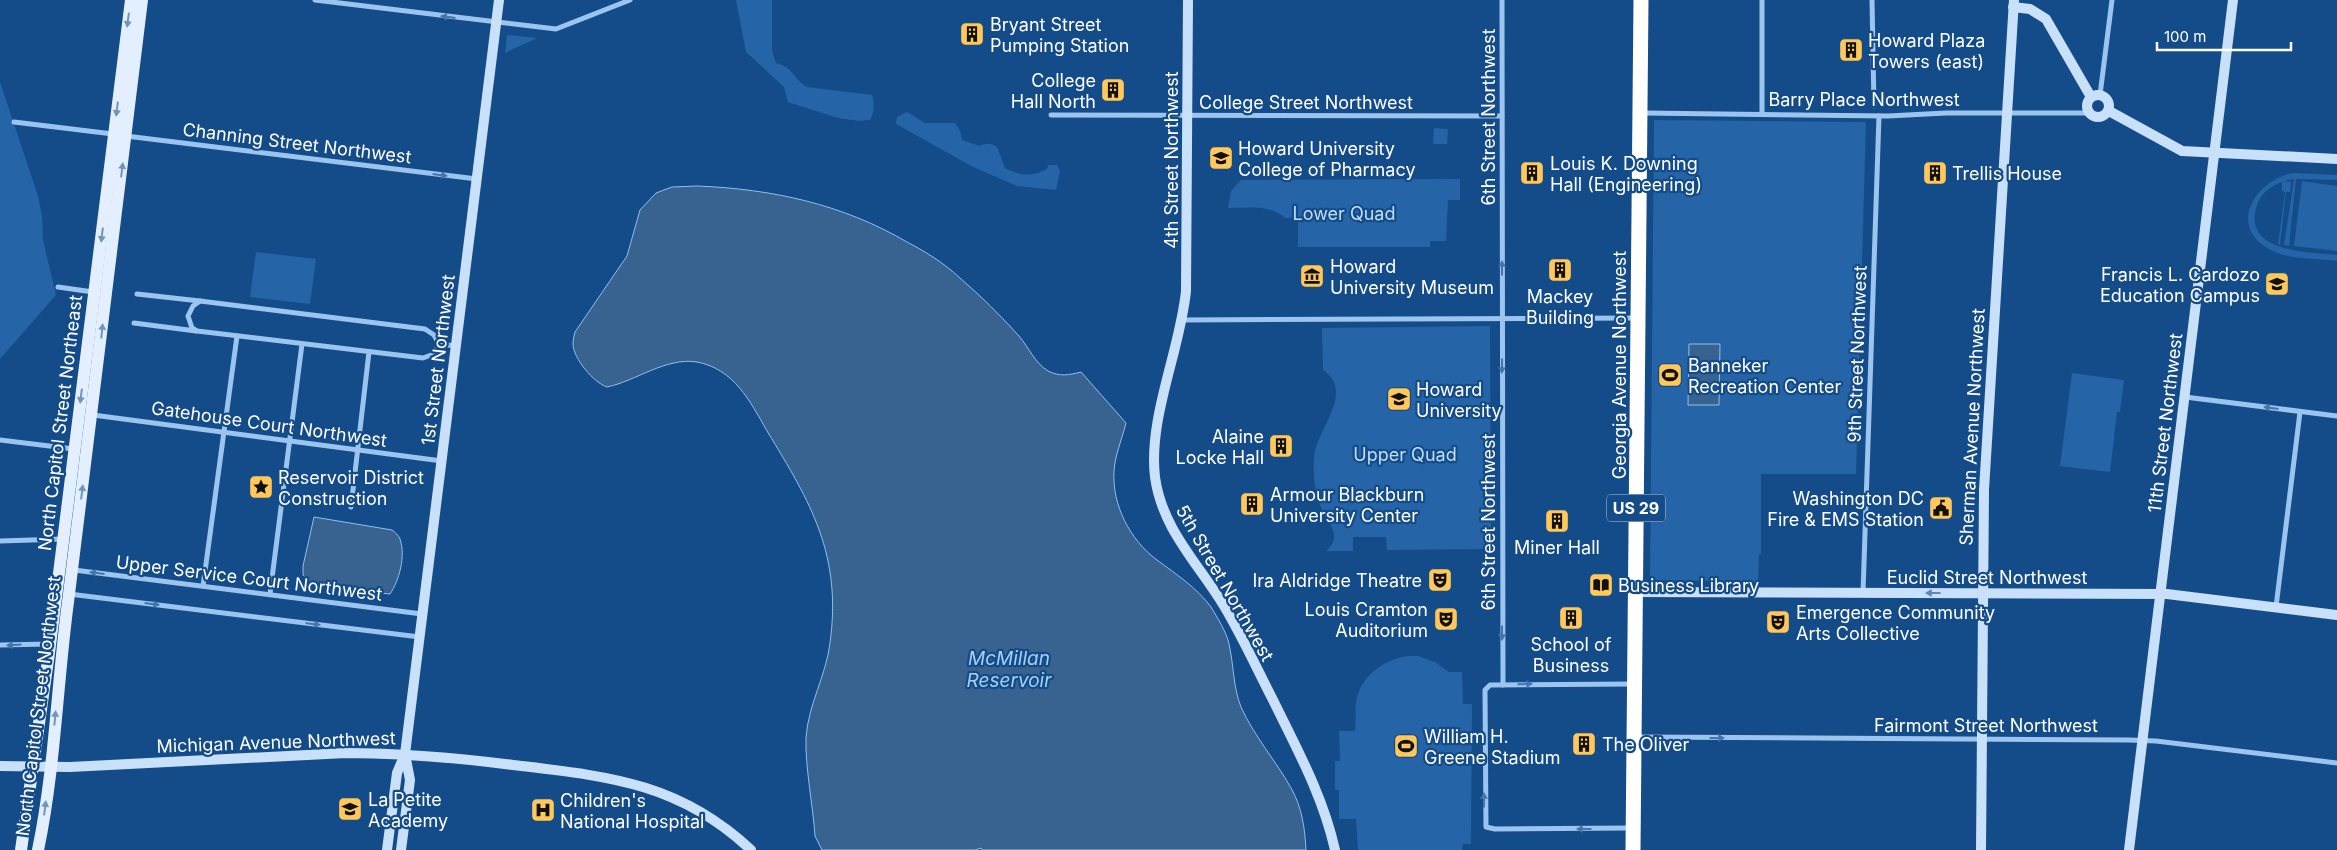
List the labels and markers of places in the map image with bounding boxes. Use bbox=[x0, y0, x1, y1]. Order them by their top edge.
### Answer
place label: Bryant Street Pumping Station bbox=[990, 14, 1129, 56]
building icon: Bryant Street Pumping Station bbox=[959, 21, 985, 47]
place label: Howard Plaza Towers (east) bbox=[1868, 30, 1985, 72]
building icon: Howard Plaza Towers (east) bbox=[1838, 37, 1864, 63]
place label: College Hall North bbox=[1011, 70, 1096, 112]
building icon: College Hall North bbox=[1100, 77, 1126, 103]
place label: Howard University College of Pharmacy bbox=[1238, 138, 1416, 180]
school or university icon: Howard University College of Pharmacy bbox=[1208, 145, 1234, 171]
place label: Louis K. Downing Hall (Engineering) bbox=[1550, 153, 1702, 195]
building icon: Louis K. Downing Hall (Engineering) bbox=[1519, 160, 1545, 186]
building icon: Trellis House bbox=[1922, 160, 1948, 186]
place label: Trellis House bbox=[1952, 163, 2062, 184]
place label: Howard University Museum bbox=[1330, 256, 1494, 298]
building icon: Mackey Building bbox=[1547, 257, 1573, 283]
museum icon: Howard University Museum bbox=[1299, 263, 1325, 289]
place label: Francis L. Cardozo Education Campus bbox=[2100, 264, 2260, 306]
school or university icon: Francis L. Cardozo Education Campus bbox=[2264, 271, 2290, 297]
place label: Mackey Building bbox=[1526, 286, 1594, 328]
place label: Banneker Recreation Center bbox=[1688, 355, 1842, 397]
sports icon: Banneker Recreation Center bbox=[1657, 362, 1683, 388]
place label: Howard University bbox=[1416, 379, 1502, 421]
school or university icon: Howard University bbox=[1386, 386, 1412, 412]
place label: Alaine Locke Hall bbox=[1176, 426, 1264, 468]
building icon: Alaine Locke Hall bbox=[1268, 433, 1294, 459]
place label: Reservoir District Construction bbox=[278, 467, 424, 509]
place icon: Reservoir District Construction bbox=[248, 474, 274, 500]
place label: Armour Blackburn University Center bbox=[1270, 484, 1424, 526]
place label: Washington DC Fire & EMS Station bbox=[1767, 488, 1924, 530]
building icon: Armour Blackburn University Center bbox=[1239, 491, 1265, 517]
public building icon: Washington DC Fire & EMS Station bbox=[1928, 495, 1954, 521]
building icon: Miner Hall bbox=[1544, 508, 1570, 534]
place label: Miner Hall bbox=[1514, 537, 1600, 558]
theatre icon: Ira Aldridge Theatre bbox=[1427, 567, 1453, 593]
place label: Ira Aldridge Theatre bbox=[1252, 570, 1422, 591]
library icon: Business Library bbox=[1588, 572, 1614, 598]
place label: Business Library bbox=[1618, 575, 1759, 596]
place label: Louis Cramton Auditorium bbox=[1305, 599, 1428, 641]
place label: Emergence Community Arts Collective bbox=[1796, 602, 1995, 644]
building icon: School of Business bbox=[1558, 605, 1584, 631]
theatre icon: Louis Cramton Auditorium bbox=[1433, 606, 1459, 632]
theatre icon: Emergence Community Arts Collective bbox=[1765, 609, 1791, 635]
place label: School of Business bbox=[1531, 634, 1612, 676]
place label: William H. Greene Stadium bbox=[1424, 726, 1561, 768]
building icon: The Oliver bbox=[1571, 731, 1597, 757]
sports icon: William H. Greene Stadium bbox=[1393, 733, 1419, 759]
place label: The Oliver bbox=[1602, 734, 1690, 755]
place label: La Petite Academy bbox=[368, 789, 448, 831]
place label: Children's National Hospital bbox=[560, 790, 704, 832]
school or university icon: La Petite Academy bbox=[337, 796, 363, 822]
hospital icon: Children's National Hospital bbox=[530, 797, 556, 823]

